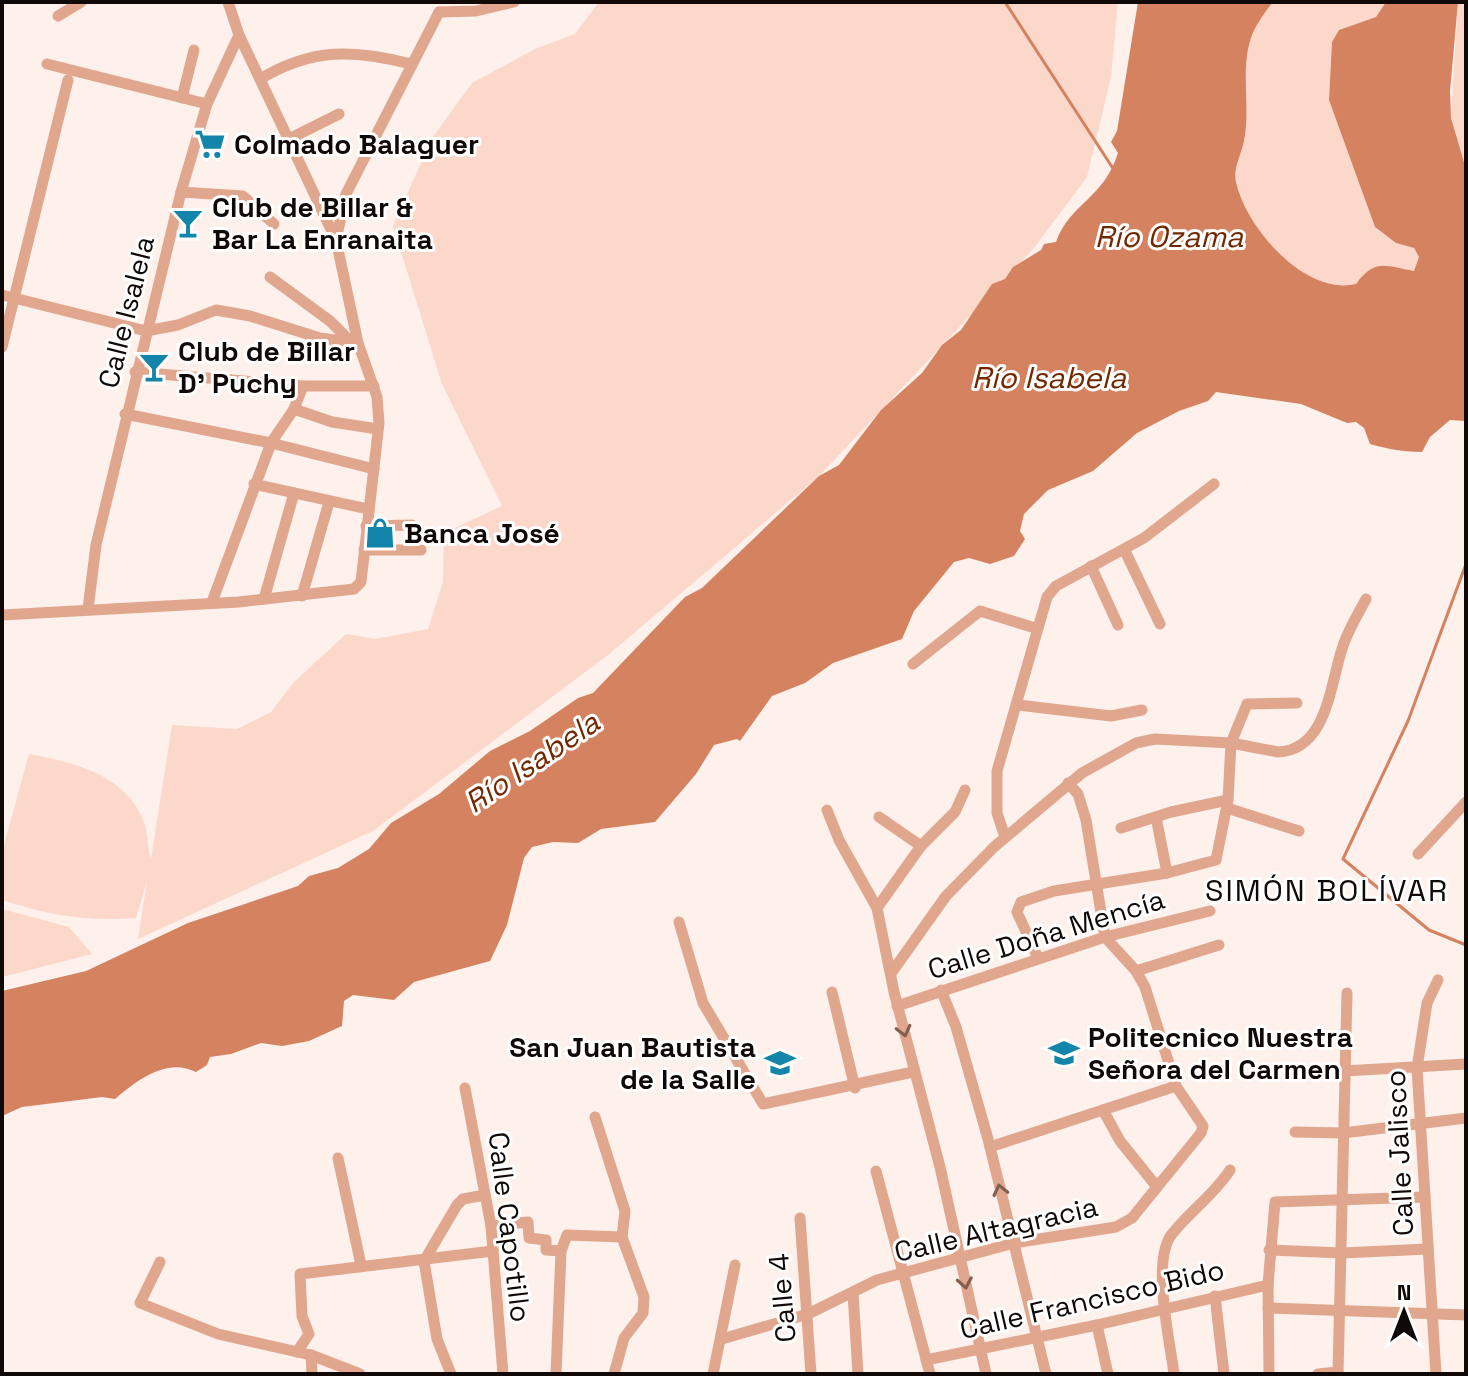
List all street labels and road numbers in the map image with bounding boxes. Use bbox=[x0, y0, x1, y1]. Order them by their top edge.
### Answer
street label: Calle Isalela bbox=[90, 232, 162, 392]
street label: Calle Doña Mencía bbox=[923, 881, 1169, 987]
street label: Calle Jalisco bbox=[1377, 1069, 1421, 1237]
street label: Calle Capotillo bbox=[480, 1130, 540, 1324]
street label: Calle Altagracia bbox=[891, 1188, 1101, 1270]
street label: Calle Francisco Bido bbox=[956, 1251, 1228, 1347]
street label: Calle 4 bbox=[760, 1252, 804, 1344]

